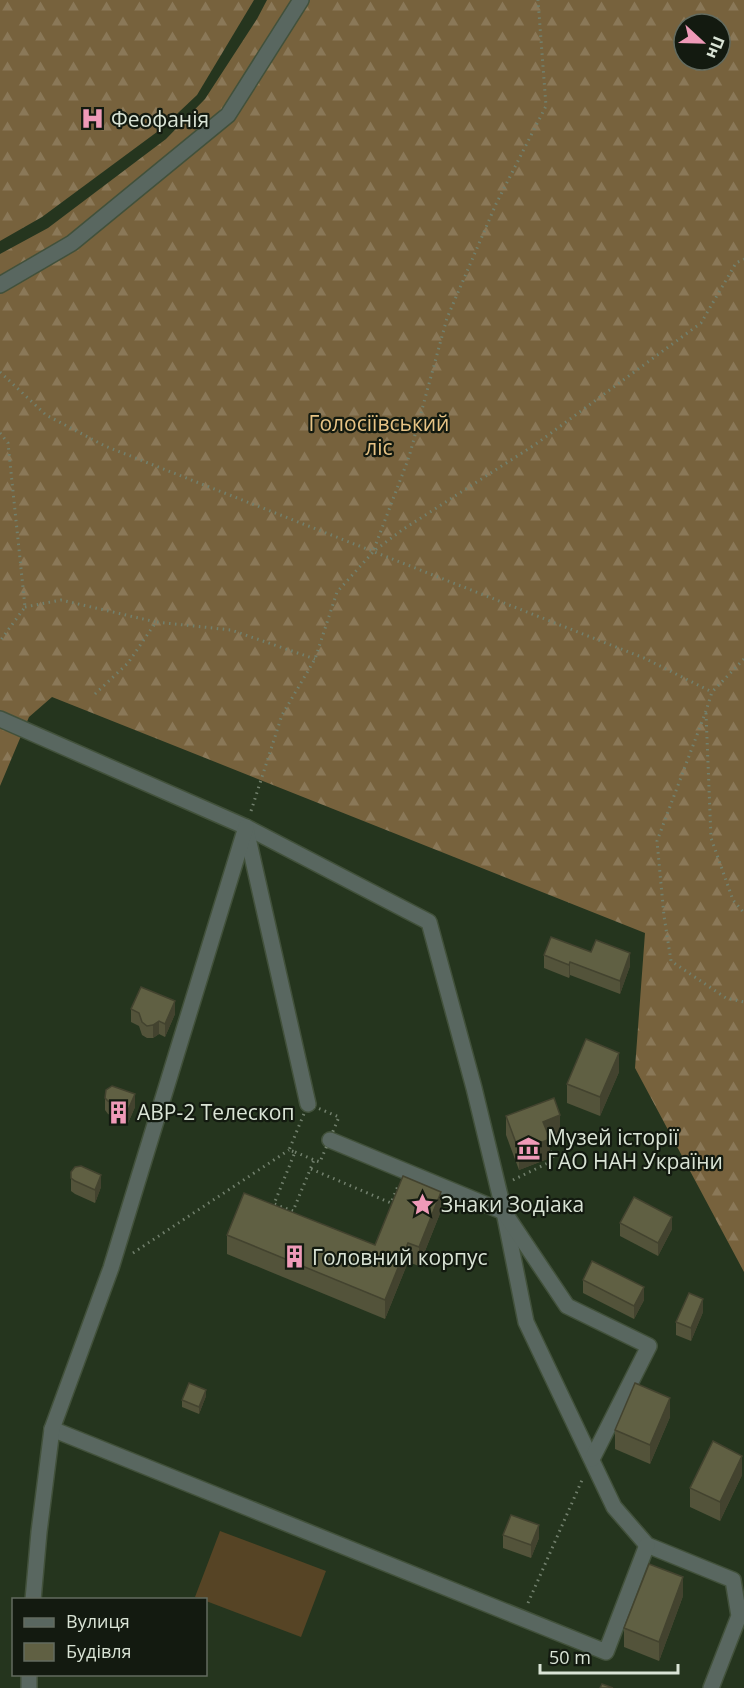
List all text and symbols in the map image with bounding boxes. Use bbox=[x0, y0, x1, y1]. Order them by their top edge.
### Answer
north arrow bbox=[672, 12, 732, 72]
text: Пн bbox=[701, 33, 730, 62]
place label: Феофанія bbox=[111, 105, 209, 133]
hospital icon: Феофанія bbox=[80, 106, 106, 132]
park label: Голосіївський ліс bbox=[309, 409, 449, 461]
place label: АВР-2 Телескоп bbox=[137, 1098, 294, 1126]
building icon: АВР-2 Телескоп bbox=[106, 1099, 132, 1125]
place label: Музей історії ГАО НАН України bbox=[547, 1123, 723, 1175]
museum icon: Музей історії ГАО НАН України bbox=[516, 1136, 542, 1162]
place label: Знаки Зодіака bbox=[441, 1190, 584, 1218]
place icon: Знаки Зодіака bbox=[410, 1191, 436, 1217]
place label: Головний корпус bbox=[312, 1243, 488, 1271]
building icon: Головний корпус bbox=[281, 1244, 307, 1270]
legend bbox=[12, 1598, 207, 1676]
text: Вулиця bbox=[66, 1609, 130, 1633]
scale bar bbox=[540, 1637, 678, 1675]
text: Будівля bbox=[66, 1639, 132, 1663]
text: 50 m bbox=[549, 1645, 591, 1669]

